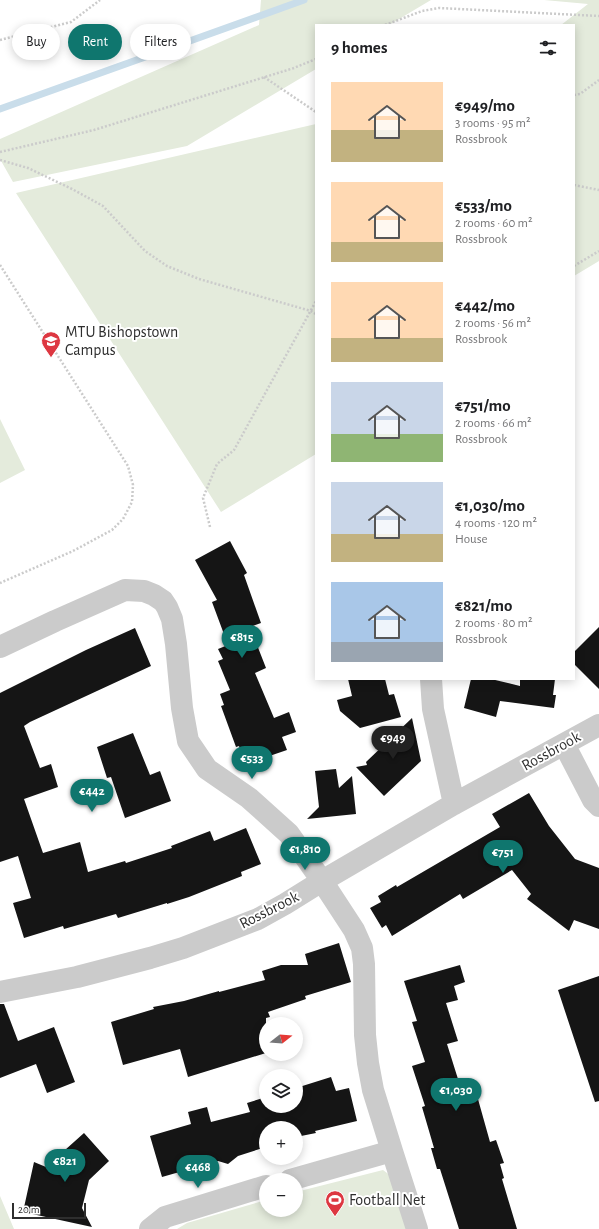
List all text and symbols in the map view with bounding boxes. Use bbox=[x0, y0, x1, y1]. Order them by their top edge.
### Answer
chip: Buy bbox=[12, 24, 60, 60]
chip: Rent bbox=[68, 24, 122, 60]
chip: Filters bbox=[130, 24, 191, 60]
icon: filters bbox=[537, 37, 559, 59]
text: 9 homes bbox=[331, 39, 387, 56]
text: €949/mo bbox=[455, 97, 515, 114]
icon: home bbox=[363, 98, 411, 146]
text: 3 rooms · 95 m² bbox=[455, 117, 530, 130]
text: Rossbrook bbox=[455, 133, 507, 146]
text: €533/mo bbox=[455, 197, 512, 214]
icon: home bbox=[363, 198, 411, 246]
text: 2 rooms · 60 m² bbox=[455, 217, 532, 230]
text: Rossbrook bbox=[455, 233, 507, 246]
text: €442/mo bbox=[455, 297, 515, 314]
icon: home bbox=[363, 298, 411, 346]
text: 2 rooms · 56 m² bbox=[455, 317, 531, 330]
place label: MTU Bishopstown Campus bbox=[65, 324, 178, 358]
school or university icon: MTU Bishopstown Campus bbox=[40, 330, 62, 358]
text: Rossbrook bbox=[455, 333, 507, 346]
text: €751/mo bbox=[455, 397, 511, 414]
icon: home bbox=[363, 398, 411, 446]
text: 2 rooms · 66 m² bbox=[455, 417, 532, 430]
text: Rossbrook bbox=[455, 433, 507, 446]
text: €1,030/mo bbox=[455, 497, 525, 514]
icon: home bbox=[363, 498, 411, 546]
text: 4 rooms · 120 m² bbox=[455, 517, 537, 530]
text: House bbox=[455, 533, 487, 546]
text: €821/mo bbox=[455, 597, 512, 614]
icon: home bbox=[363, 598, 411, 646]
text: 2 rooms · 80 m² bbox=[455, 617, 532, 630]
pin: €815 bbox=[218, 625, 266, 659]
text: €815 bbox=[231, 631, 253, 644]
text: Rossbrook bbox=[455, 633, 507, 646]
pin: €949 bbox=[369, 726, 417, 760]
street label: Rossbrook bbox=[519, 728, 584, 774]
text: €949 bbox=[380, 732, 406, 745]
pin: €533 bbox=[228, 746, 276, 780]
text: €533 bbox=[241, 752, 263, 765]
pin: €442 bbox=[68, 779, 116, 813]
text: €442 bbox=[79, 785, 105, 798]
pin: €1,810 bbox=[272, 837, 338, 871]
pin: €751 bbox=[479, 840, 527, 874]
text: €1,810 bbox=[289, 843, 321, 856]
text: €751 bbox=[492, 846, 514, 859]
street label: Rossbrook bbox=[237, 888, 302, 932]
north arrow bbox=[259, 1017, 303, 1061]
map controls bbox=[259, 1017, 303, 1217]
button: layers bbox=[259, 1069, 303, 1113]
pin: €1,030 bbox=[423, 1078, 489, 1112]
text: €1,030 bbox=[440, 1084, 472, 1097]
button: + bbox=[259, 1121, 303, 1165]
pin: €821 bbox=[41, 1149, 89, 1183]
text: €821 bbox=[53, 1155, 77, 1168]
pin: €468 bbox=[174, 1155, 222, 1189]
text: €468 bbox=[185, 1161, 211, 1174]
button: − bbox=[259, 1173, 303, 1217]
sports icon: Football Net bbox=[324, 1189, 346, 1217]
place label: Football Net bbox=[349, 1192, 425, 1208]
scale bar bbox=[12, 1201, 86, 1220]
text: 20 m bbox=[18, 1204, 39, 1215]

